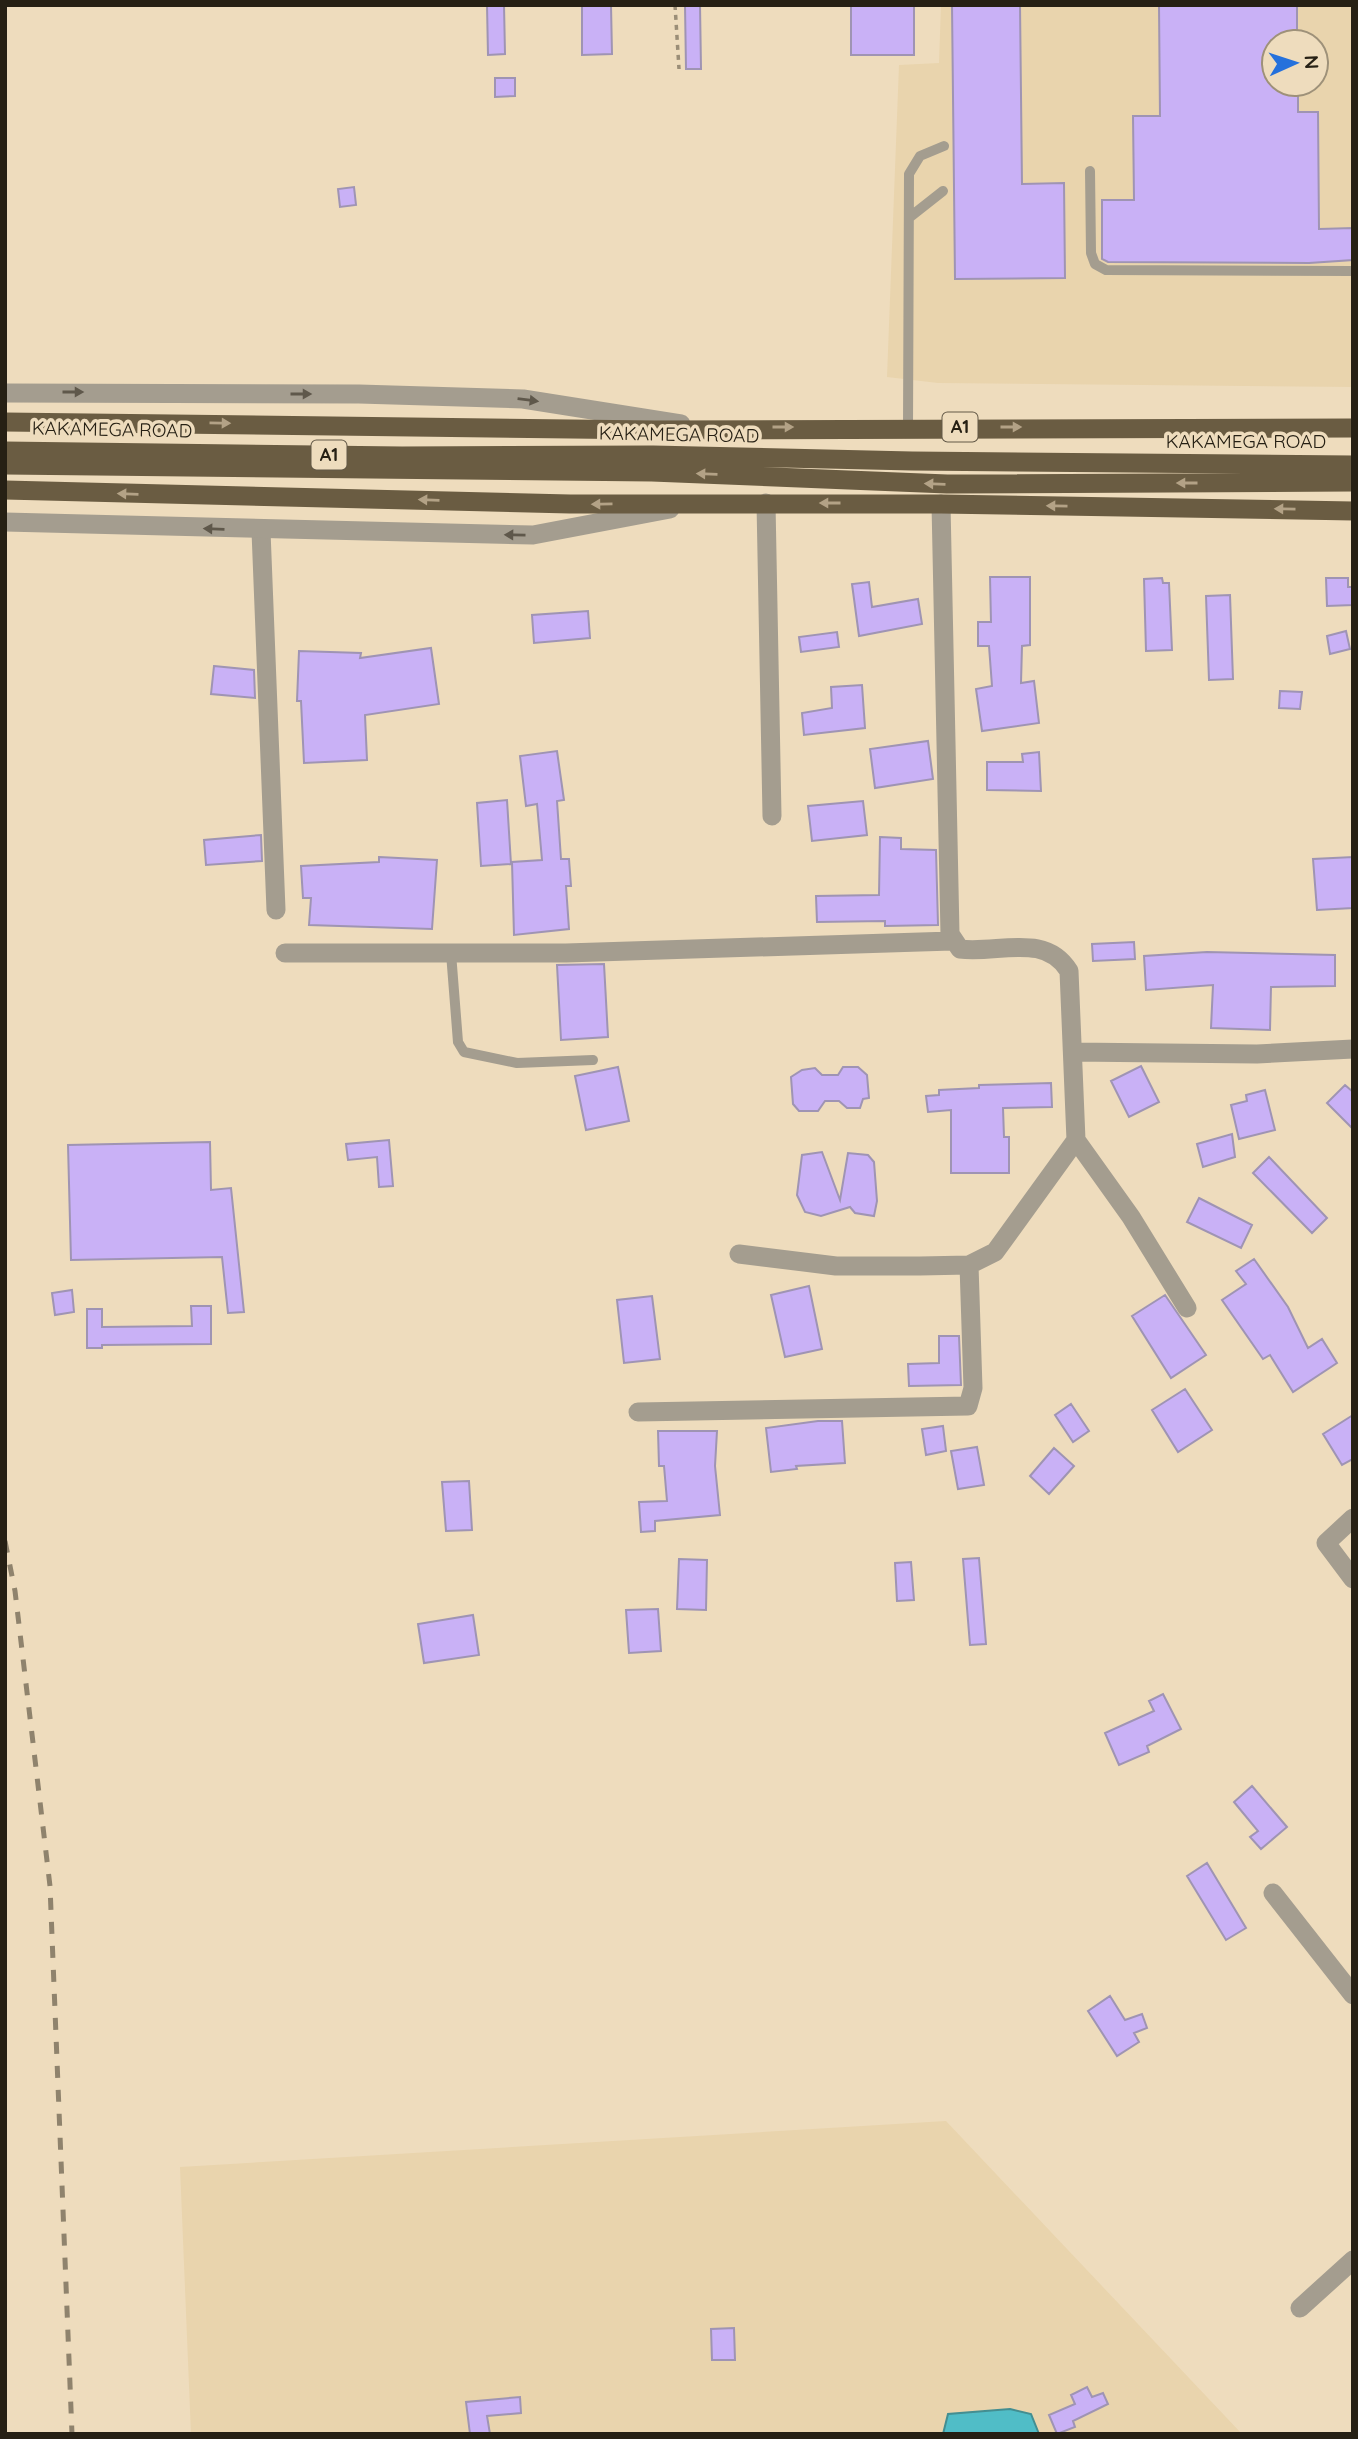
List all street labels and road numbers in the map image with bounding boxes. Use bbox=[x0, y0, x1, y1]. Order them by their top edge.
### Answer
road number: A1 bbox=[942, 412, 978, 442]
street label: KAKAMEGA ROAD bbox=[32, 416, 192, 442]
street label: KAKAMEGA ROAD bbox=[599, 421, 759, 447]
street label: KAKAMEGA ROAD bbox=[1166, 429, 1326, 453]
road number: A1 bbox=[312, 440, 346, 470]

